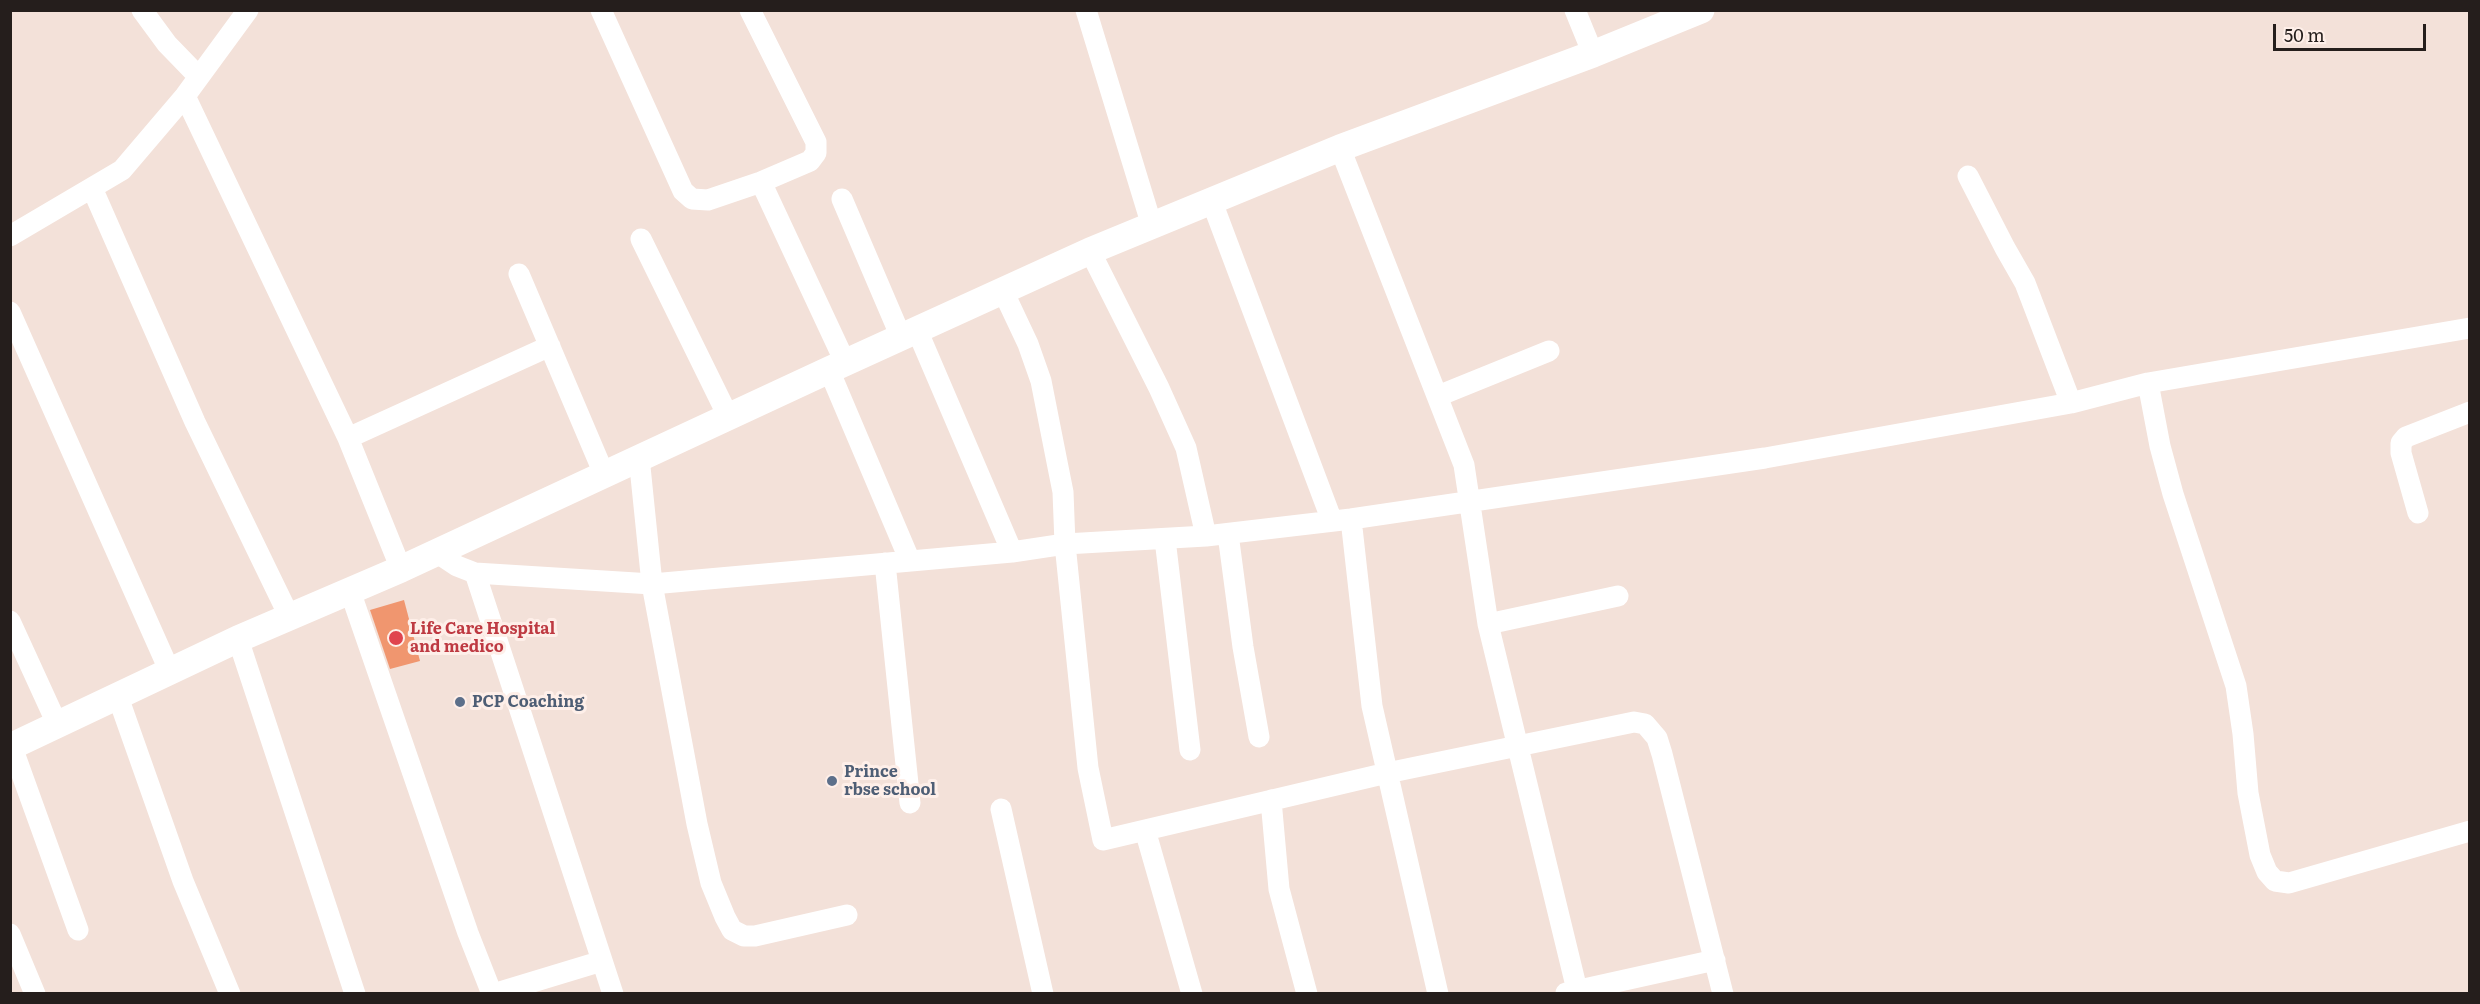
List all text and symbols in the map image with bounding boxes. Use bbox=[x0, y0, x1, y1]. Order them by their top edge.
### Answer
scale bar bbox=[2276, 12, 2429, 50]
text: 50 m bbox=[2284, 21, 2325, 48]
place label: Life Care Hospital and medico bbox=[410, 619, 555, 657]
marker: Life Care Hospital and medico bbox=[387, 629, 405, 647]
place label: PCP Coaching bbox=[472, 692, 584, 712]
marker: PCP Coaching bbox=[453, 695, 467, 709]
place label: Prince rbse school bbox=[844, 762, 936, 800]
marker: Prince rbse school bbox=[825, 774, 839, 788]

